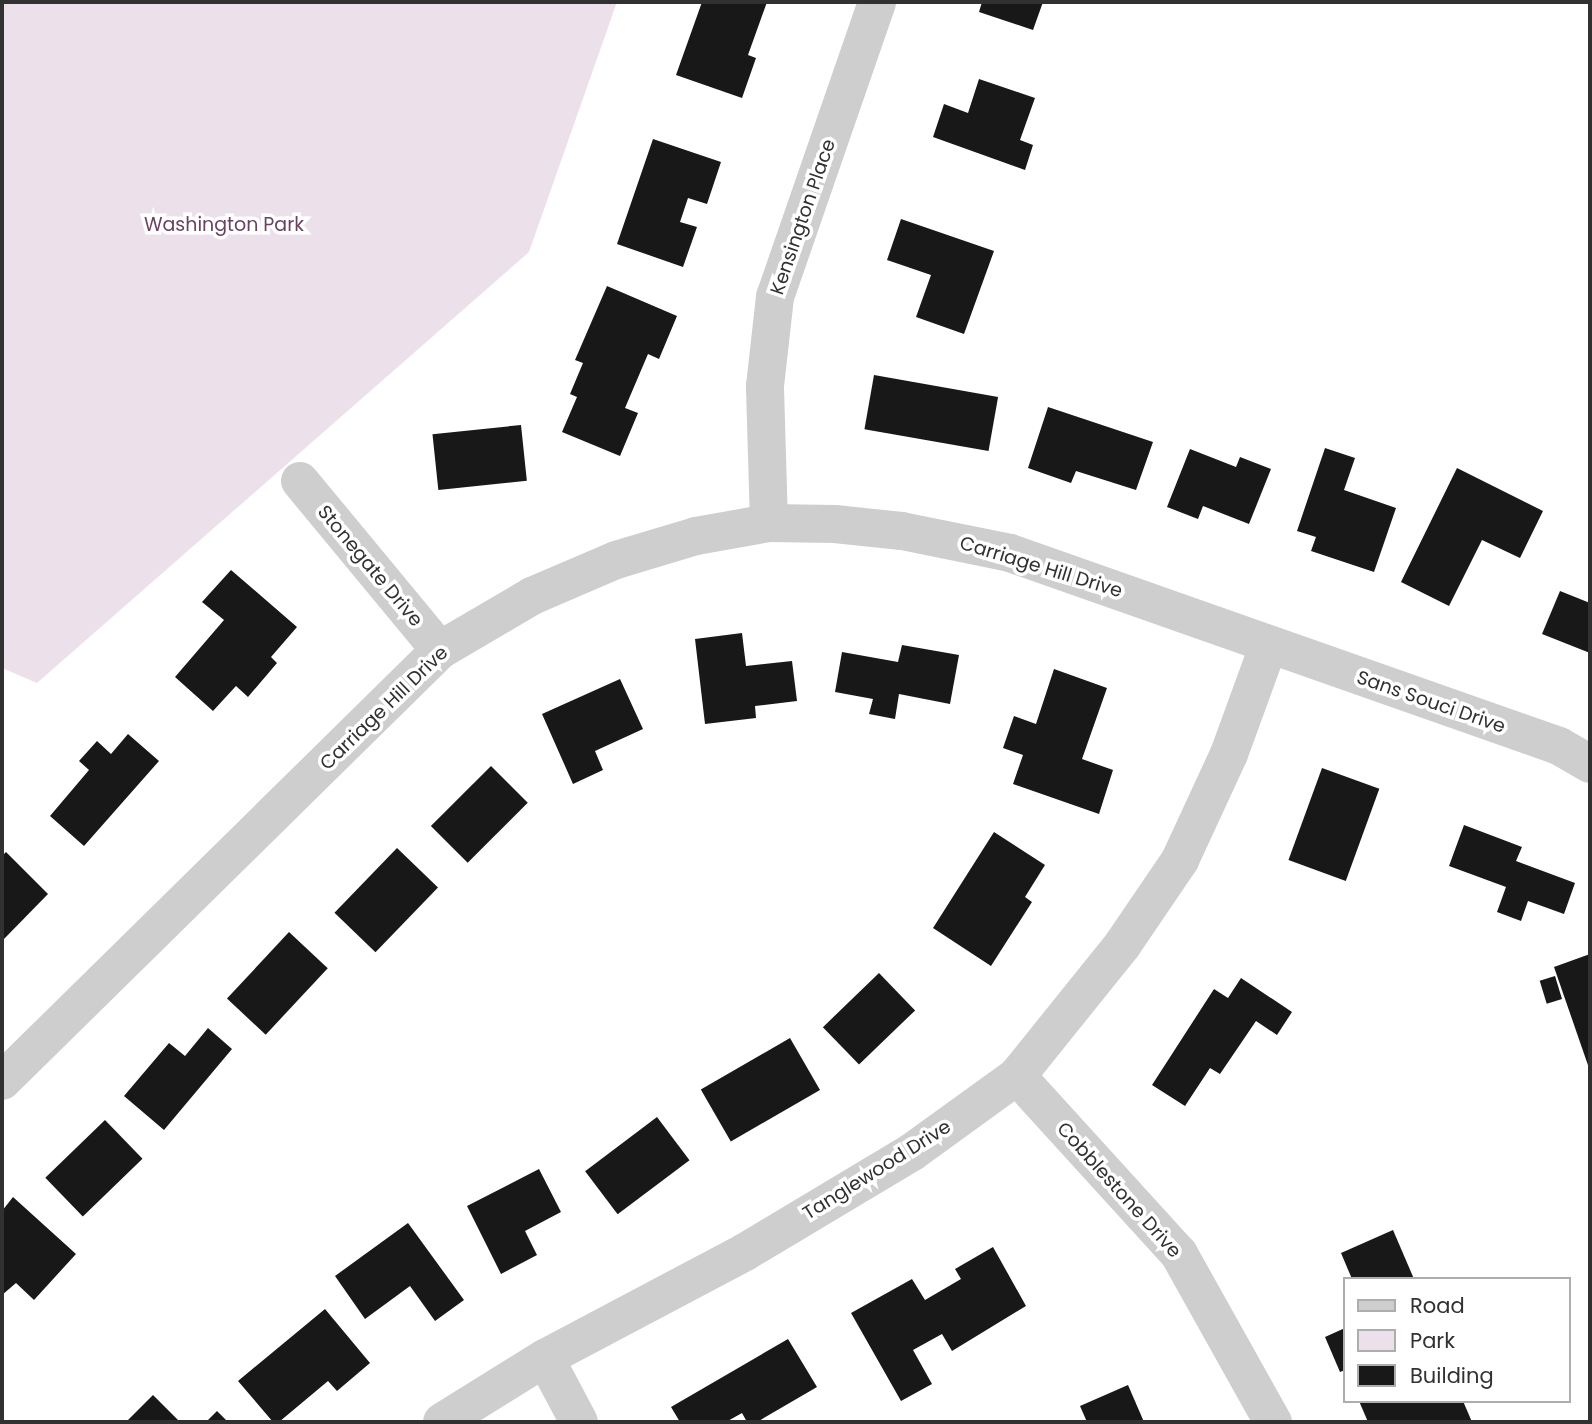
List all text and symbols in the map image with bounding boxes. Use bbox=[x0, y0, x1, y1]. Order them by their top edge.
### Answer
street label: Kensington Place bbox=[766, 136, 840, 298]
park label: Washington Park bbox=[144, 214, 304, 236]
street label: Stonegate Drive bbox=[313, 501, 427, 631]
street label: Carriage Hill Drive bbox=[957, 531, 1125, 603]
street label: Carriage Hill Drive bbox=[315, 641, 453, 775]
street label: Sans Souci Drive bbox=[1354, 666, 1508, 738]
street label: Tanglewood Drive bbox=[799, 1115, 955, 1225]
street label: Cobblestone Drive bbox=[1052, 1117, 1186, 1263]
legend bbox=[1344, 1277, 1571, 1403]
text: Road bbox=[1410, 1291, 1465, 1320]
text: Park bbox=[1410, 1326, 1455, 1355]
text: Building bbox=[1410, 1361, 1494, 1390]

